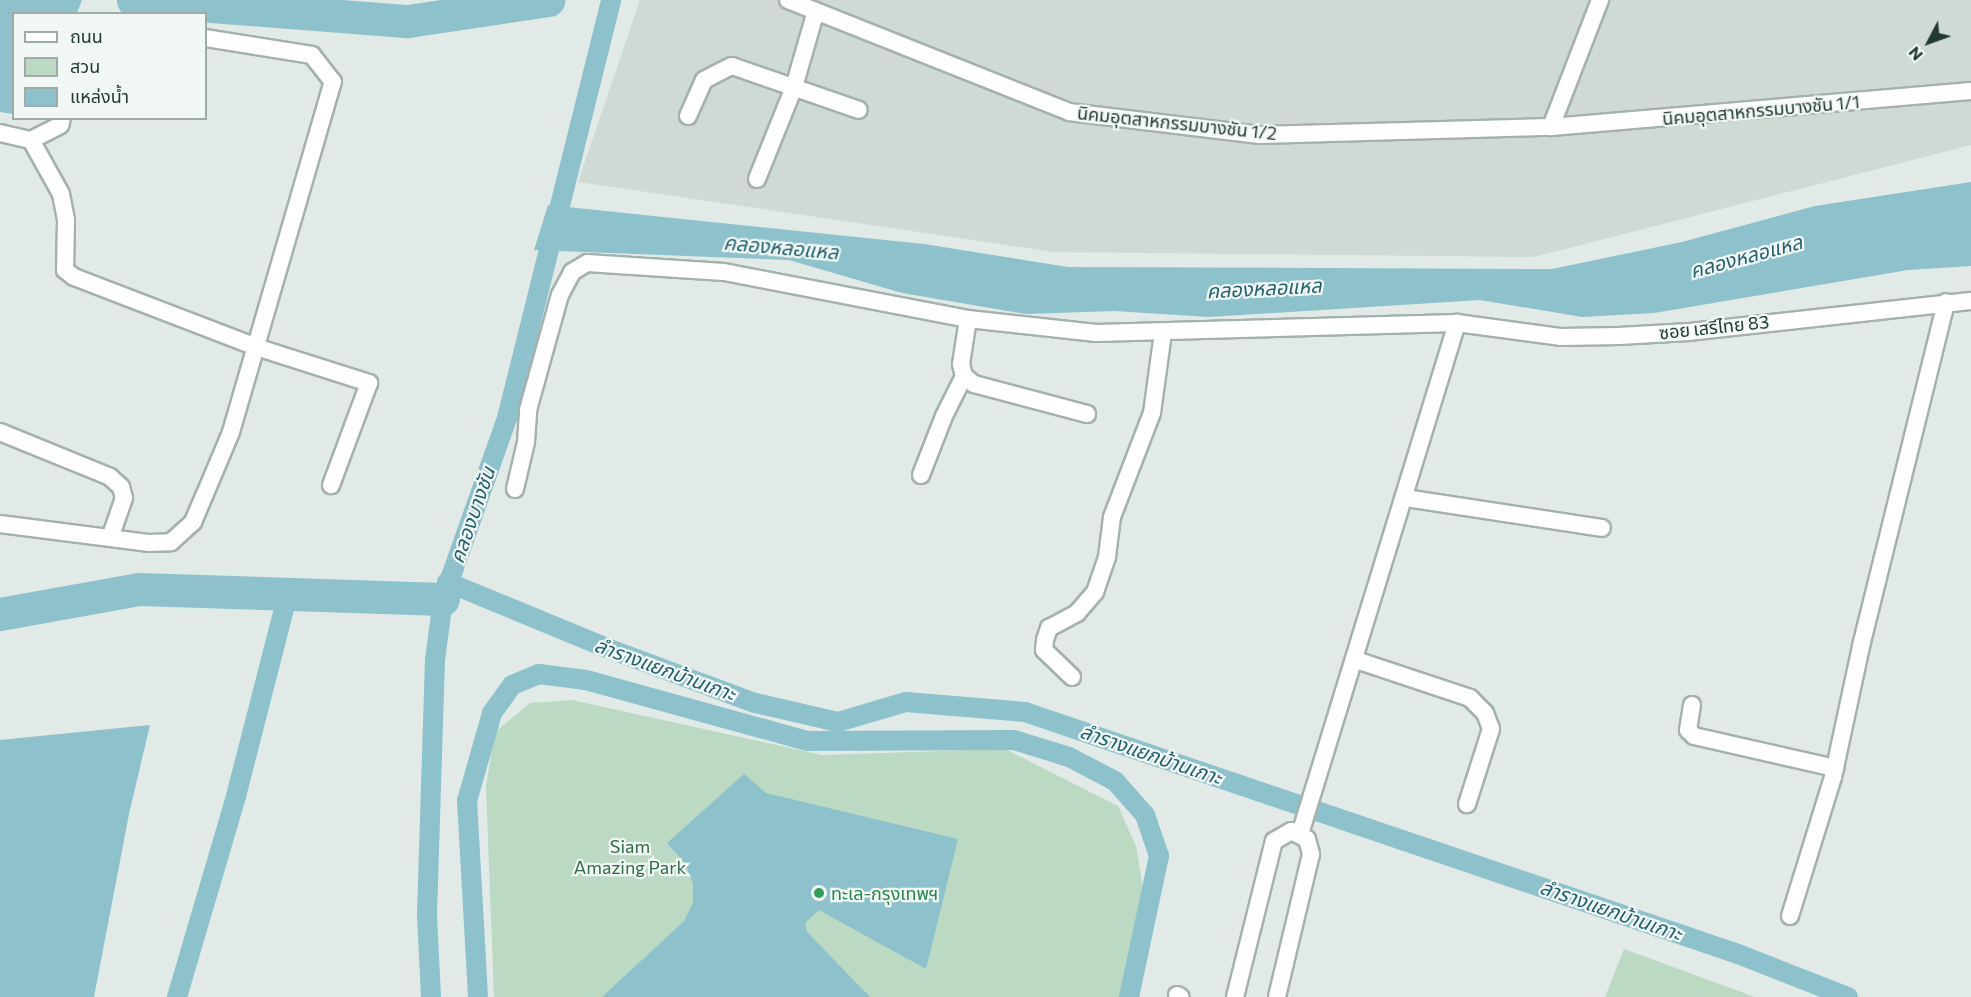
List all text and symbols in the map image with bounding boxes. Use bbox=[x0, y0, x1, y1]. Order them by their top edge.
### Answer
legend bbox=[12, 12, 207, 120]
north arrow bbox=[1899, 12, 1959, 72]
text: ถนน bbox=[70, 25, 103, 47]
text: N bbox=[1904, 43, 1926, 65]
text: สวน bbox=[70, 55, 100, 77]
text: แหล่งน้ำ bbox=[70, 85, 129, 107]
street label: นิคมอุตสาหกรรมบางชัน 1/1 bbox=[1661, 91, 1861, 129]
street label: นิคมอุตสาหกรรมบางชัน 1/2 bbox=[1076, 102, 1278, 144]
water label: คลองหลอแหล bbox=[723, 230, 839, 264]
water label: คลองหลอแหล bbox=[1687, 230, 1805, 282]
water label: คลองหลอแหล bbox=[1206, 273, 1322, 303]
street label: ซอย เสรีไทย 83 bbox=[1658, 310, 1770, 344]
water label: คลองบางชัน bbox=[444, 464, 500, 566]
water label: ลำรางแยกบ้านเกาะ bbox=[591, 632, 739, 706]
water label: ลำรางแยกบ้านเกาะ bbox=[1077, 719, 1225, 789]
park label: Siam Amazing Park bbox=[574, 836, 686, 878]
water label: ลำรางแยกบ้านเกาะ bbox=[1537, 875, 1685, 945]
place label: ทะเล-กรุงเทพฯ bbox=[831, 882, 938, 904]
marker: ทะเล-กรุงเทพฯ bbox=[812, 886, 826, 900]

